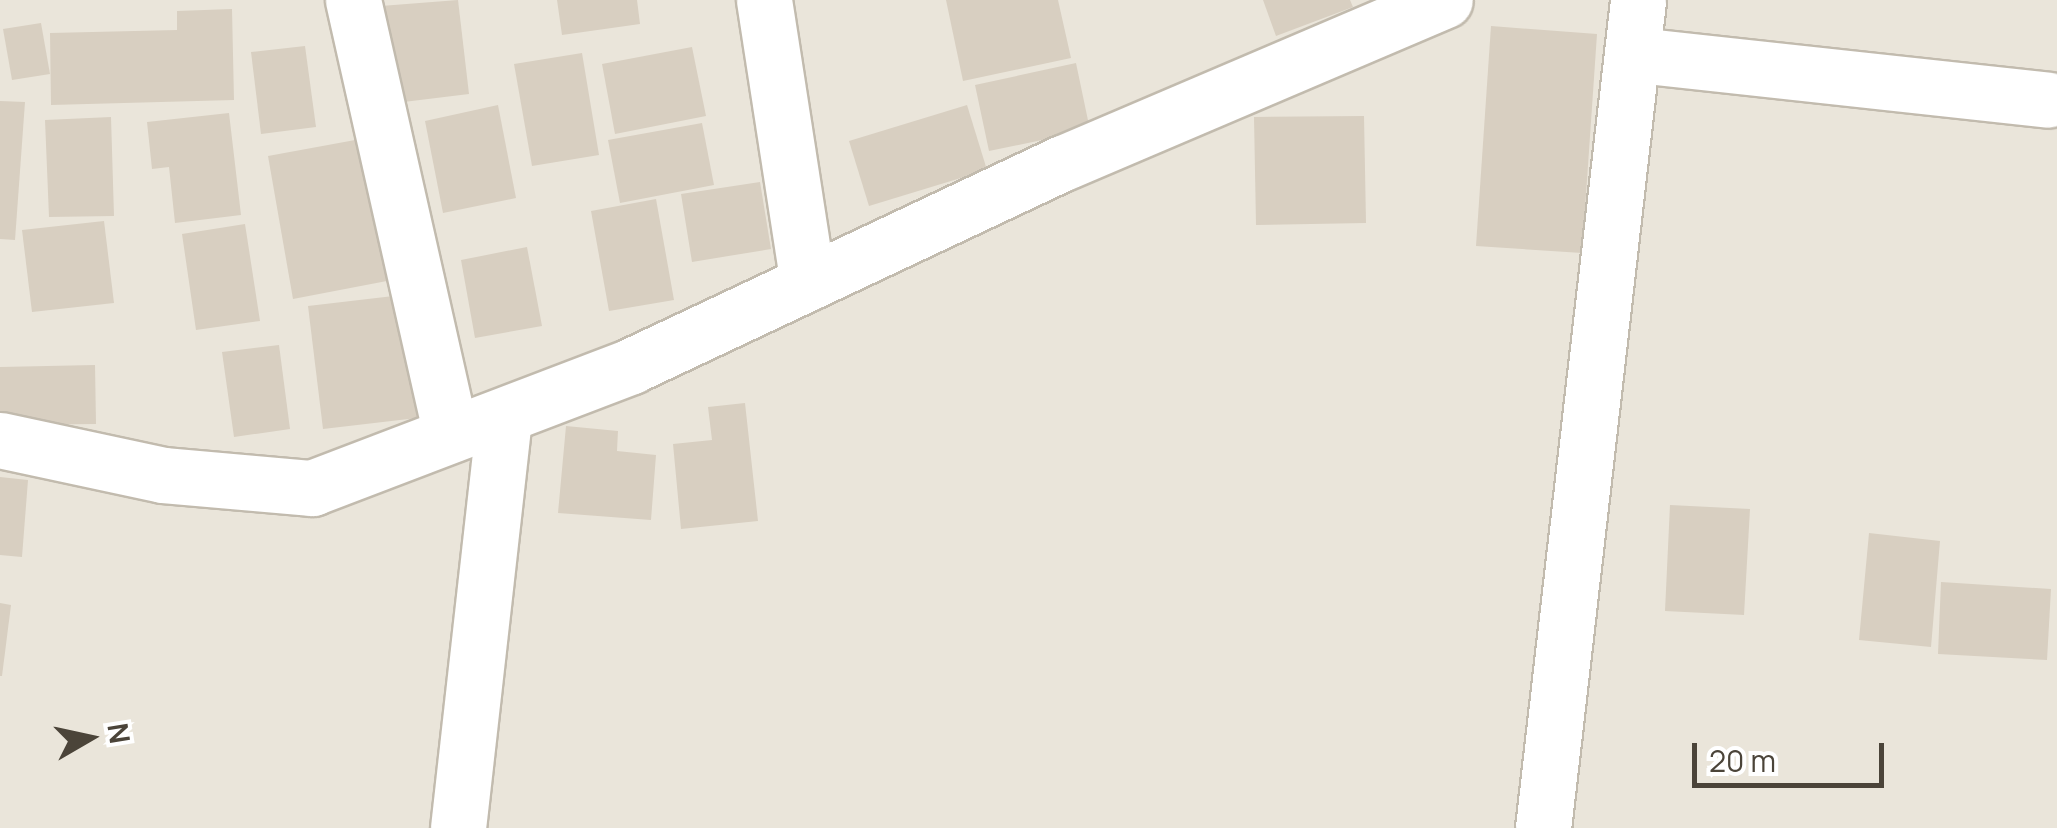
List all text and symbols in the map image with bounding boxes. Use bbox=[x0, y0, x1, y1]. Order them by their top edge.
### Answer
north arrow bbox=[40, 688, 140, 788]
text: N bbox=[99, 720, 140, 746]
scale bar bbox=[1697, 723, 1890, 785]
text: 20 m bbox=[1709, 740, 1776, 781]

